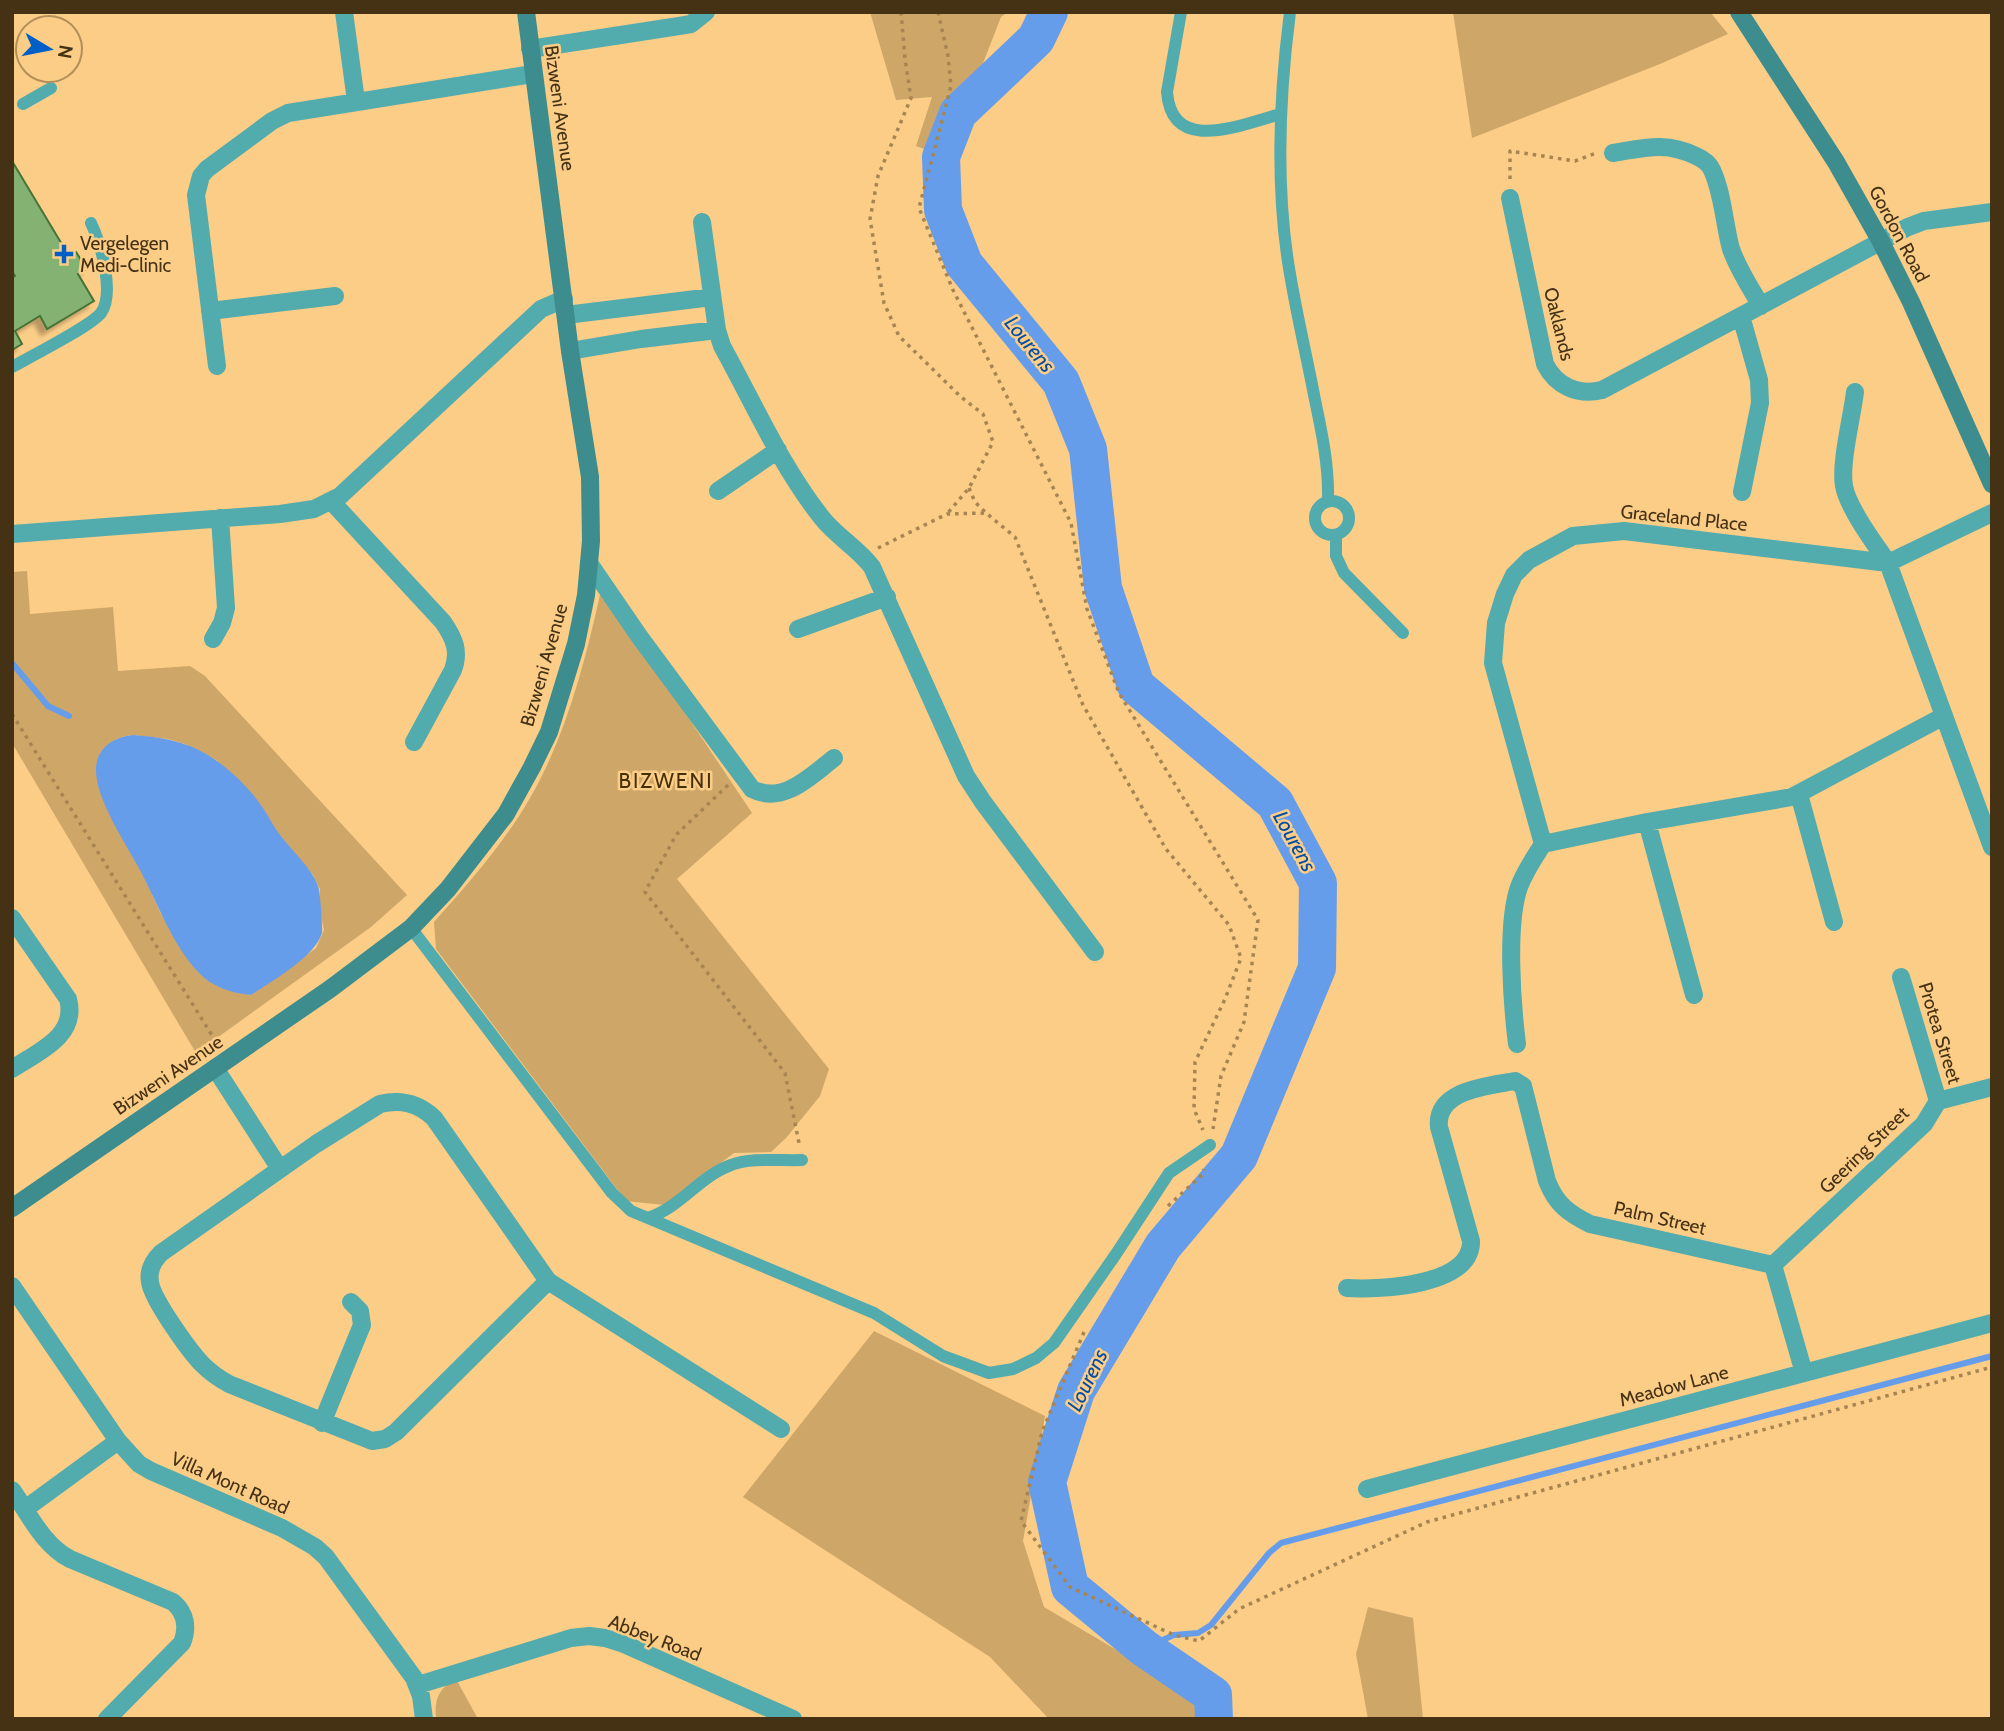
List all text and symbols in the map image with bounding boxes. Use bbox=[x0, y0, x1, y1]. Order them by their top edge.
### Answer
north arrow bbox=[14, 14, 84, 84]
text: N bbox=[53, 43, 78, 60]
street label: Bizweni Avenue bbox=[540, 44, 580, 173]
street label: Gordon Road bbox=[1864, 182, 1934, 286]
place label: Vergelegen Medi-Clinic bbox=[80, 232, 171, 277]
marker: Vergelegen Medi-Clinic bbox=[54, 244, 74, 264]
street label: Oaklands bbox=[1539, 285, 1579, 363]
water label: Lourens bbox=[1000, 311, 1060, 377]
street label: Graceland Place bbox=[1619, 500, 1749, 536]
street label: Bizweni Avenue bbox=[515, 601, 573, 729]
district label: BIZWENI bbox=[618, 768, 714, 793]
water label: Lourens bbox=[1268, 806, 1322, 876]
street label: Protea Street bbox=[1914, 979, 1967, 1087]
street label: Bizweni Avenue bbox=[109, 1030, 227, 1120]
street label: Geering Street bbox=[1815, 1101, 1914, 1198]
street label: Palm Street bbox=[1612, 1196, 1709, 1240]
water label: Lourens bbox=[1061, 1345, 1113, 1415]
street label: Meadow Lane bbox=[1617, 1360, 1731, 1412]
street label: Villa Mont Road bbox=[167, 1447, 293, 1519]
street label: Abbey Road bbox=[605, 1610, 705, 1666]

